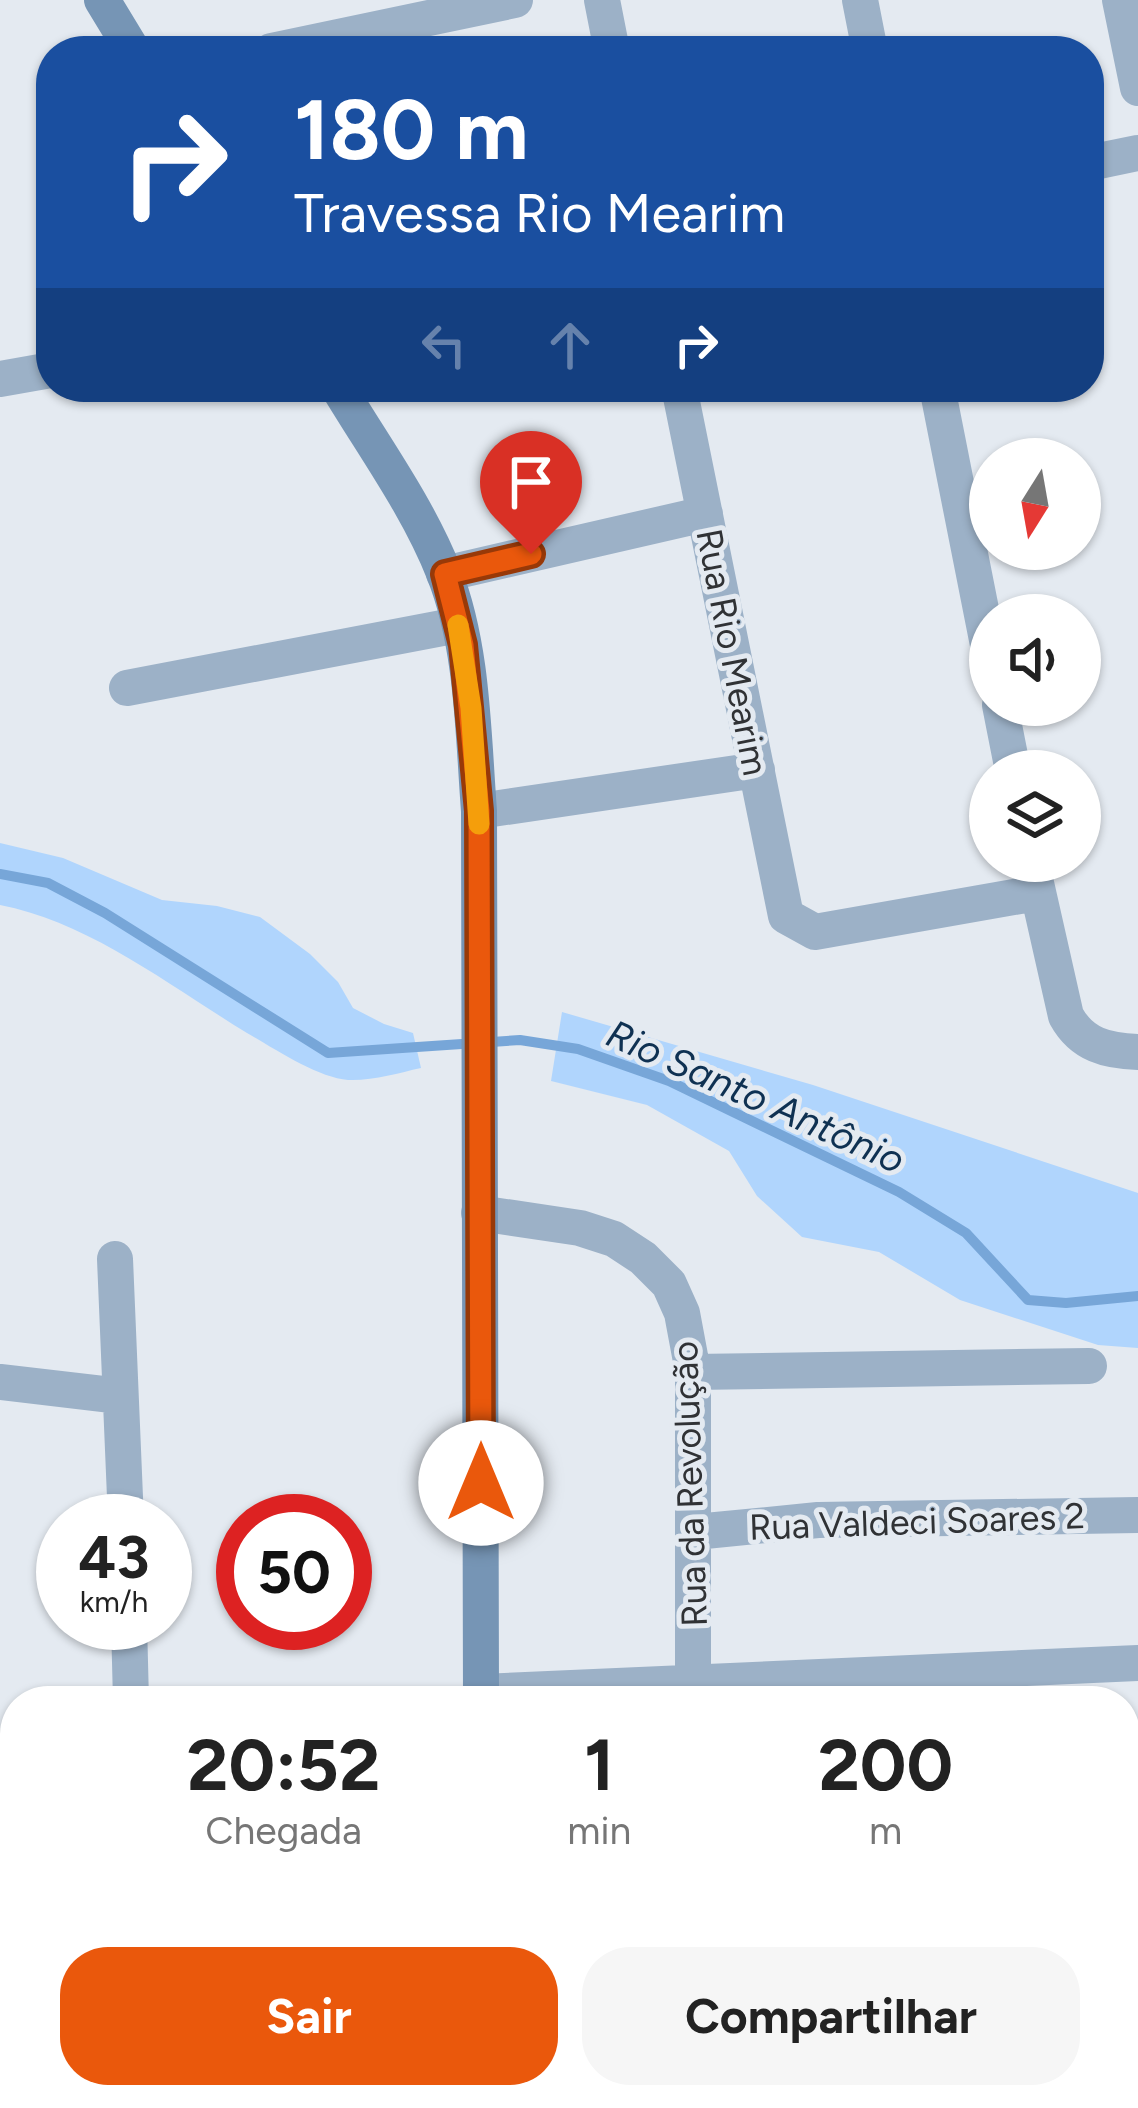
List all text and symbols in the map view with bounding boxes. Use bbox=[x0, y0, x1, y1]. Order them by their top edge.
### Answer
text: 180 m bbox=[294, 79, 529, 180]
icon: right bbox=[96, 84, 252, 240]
text: Travessa Rio Mearim bbox=[294, 181, 785, 246]
icon: left bbox=[411, 312, 477, 378]
icon: ahead bbox=[537, 312, 603, 378]
icon: right bbox=[663, 312, 729, 378]
pin bbox=[480, 431, 582, 554]
north arrow bbox=[969, 438, 1101, 570]
map controls bbox=[969, 438, 1101, 882]
icon: arrive bbox=[498, 449, 564, 515]
street label: Rua Rio Mearim bbox=[688, 525, 777, 779]
button: sound bbox=[969, 594, 1101, 726]
button: layers bbox=[969, 750, 1101, 882]
water label: Rio Santo Antônio bbox=[600, 1010, 912, 1183]
street label: Rua da Revolução bbox=[663, 1340, 716, 1628]
position arrow bbox=[418, 1420, 544, 1546]
speed limit sign: 50 bbox=[216, 1494, 372, 1650]
street label: Rua Valdeci Soares 2 bbox=[748, 1494, 1086, 1549]
text: 43 bbox=[78, 1521, 150, 1593]
text: km/h bbox=[80, 1583, 148, 1620]
text: 20:52 bbox=[187, 1722, 380, 1808]
text: 1 bbox=[584, 1722, 614, 1808]
text: 200 bbox=[818, 1722, 953, 1808]
text: Chegada bbox=[205, 1807, 362, 1854]
text: min bbox=[567, 1807, 631, 1854]
text: m bbox=[869, 1807, 902, 1854]
button: Sair bbox=[60, 1947, 558, 2085]
button: Compartilhar bbox=[582, 1947, 1080, 2085]

